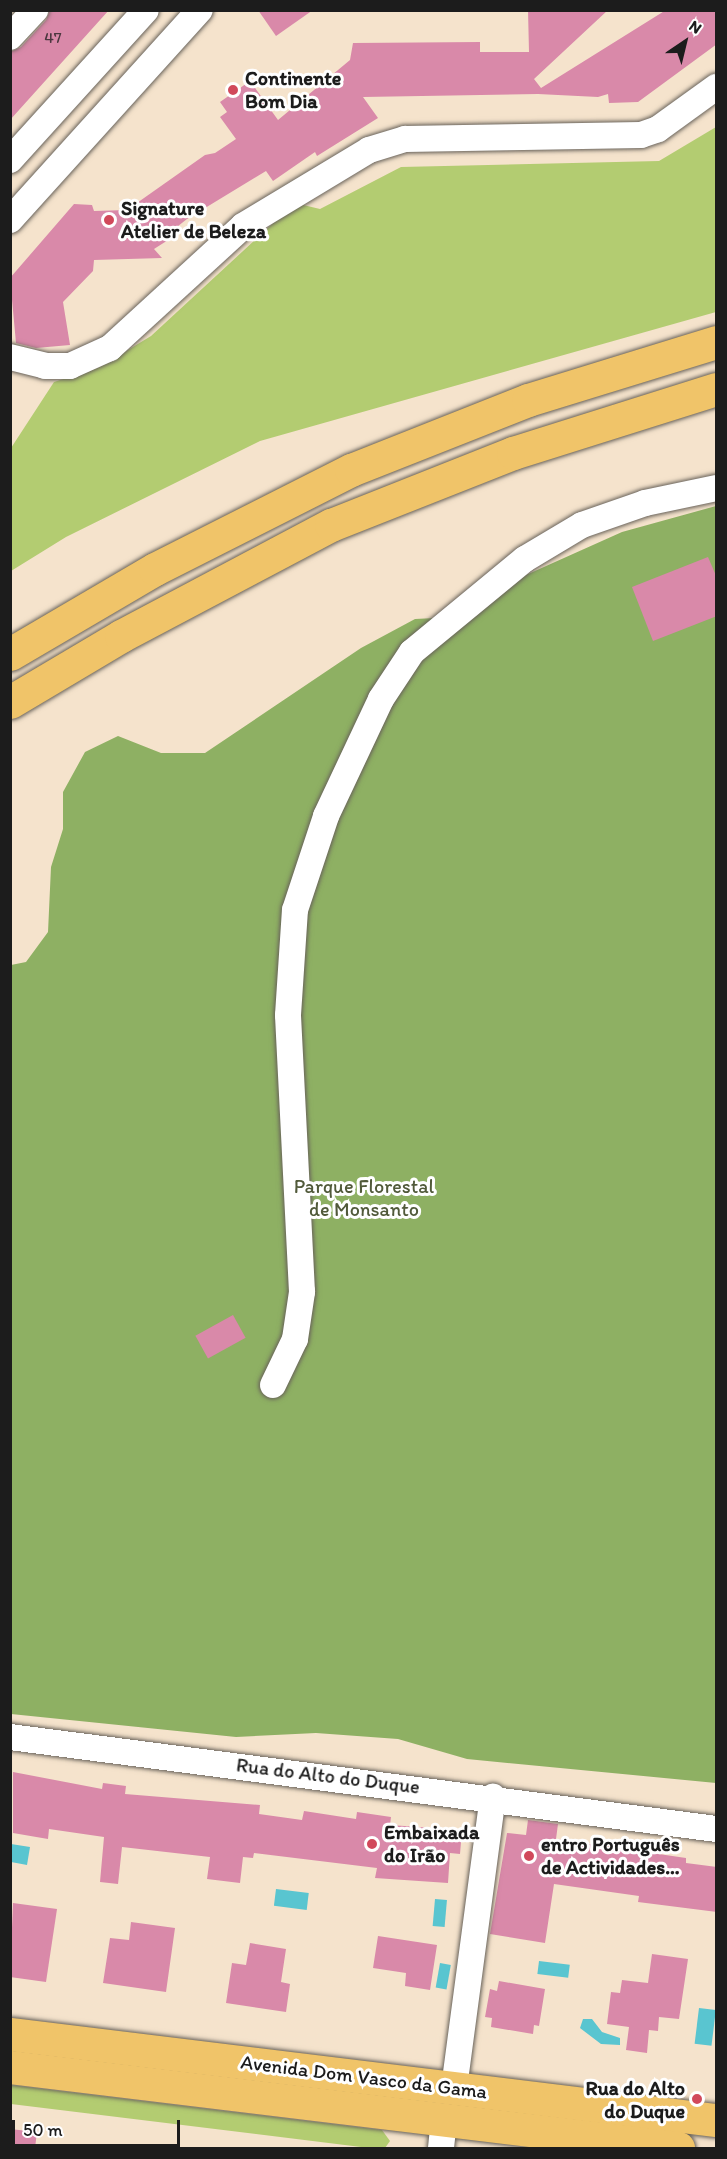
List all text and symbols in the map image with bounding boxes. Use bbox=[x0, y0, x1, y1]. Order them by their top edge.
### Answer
north arrow bbox=[655, 12, 715, 72]
text: N bbox=[686, 16, 705, 38]
house number: 47 bbox=[44, 28, 62, 48]
place label: Continente Bom Dia bbox=[245, 66, 341, 113]
marker: Continente Bom Dia bbox=[226, 83, 240, 97]
place label: Signature Atelier de Beleza bbox=[121, 196, 266, 243]
marker: Signature Atelier de Beleza bbox=[102, 213, 116, 227]
park label: Parque Florestal de Monsanto bbox=[294, 1174, 434, 1221]
street label: Rua do Alto do Duque bbox=[235, 1753, 421, 1799]
place label: Embaixada do Irão bbox=[384, 1820, 480, 1867]
place label: entro Português de Actividades… bbox=[541, 1832, 680, 1879]
marker: Embaixada do Irão bbox=[365, 1837, 379, 1851]
marker: entro Português de Actividades… bbox=[522, 1849, 536, 1863]
street label: Avenida Dom Vasco da Gama bbox=[239, 2050, 489, 2104]
place label: Rua do Alto do Duque bbox=[586, 2076, 685, 2123]
marker: Rua do Alto do Duque bbox=[690, 2092, 704, 2106]
scale bar bbox=[15, 2108, 183, 2146]
text: 50 m bbox=[23, 2119, 63, 2141]

